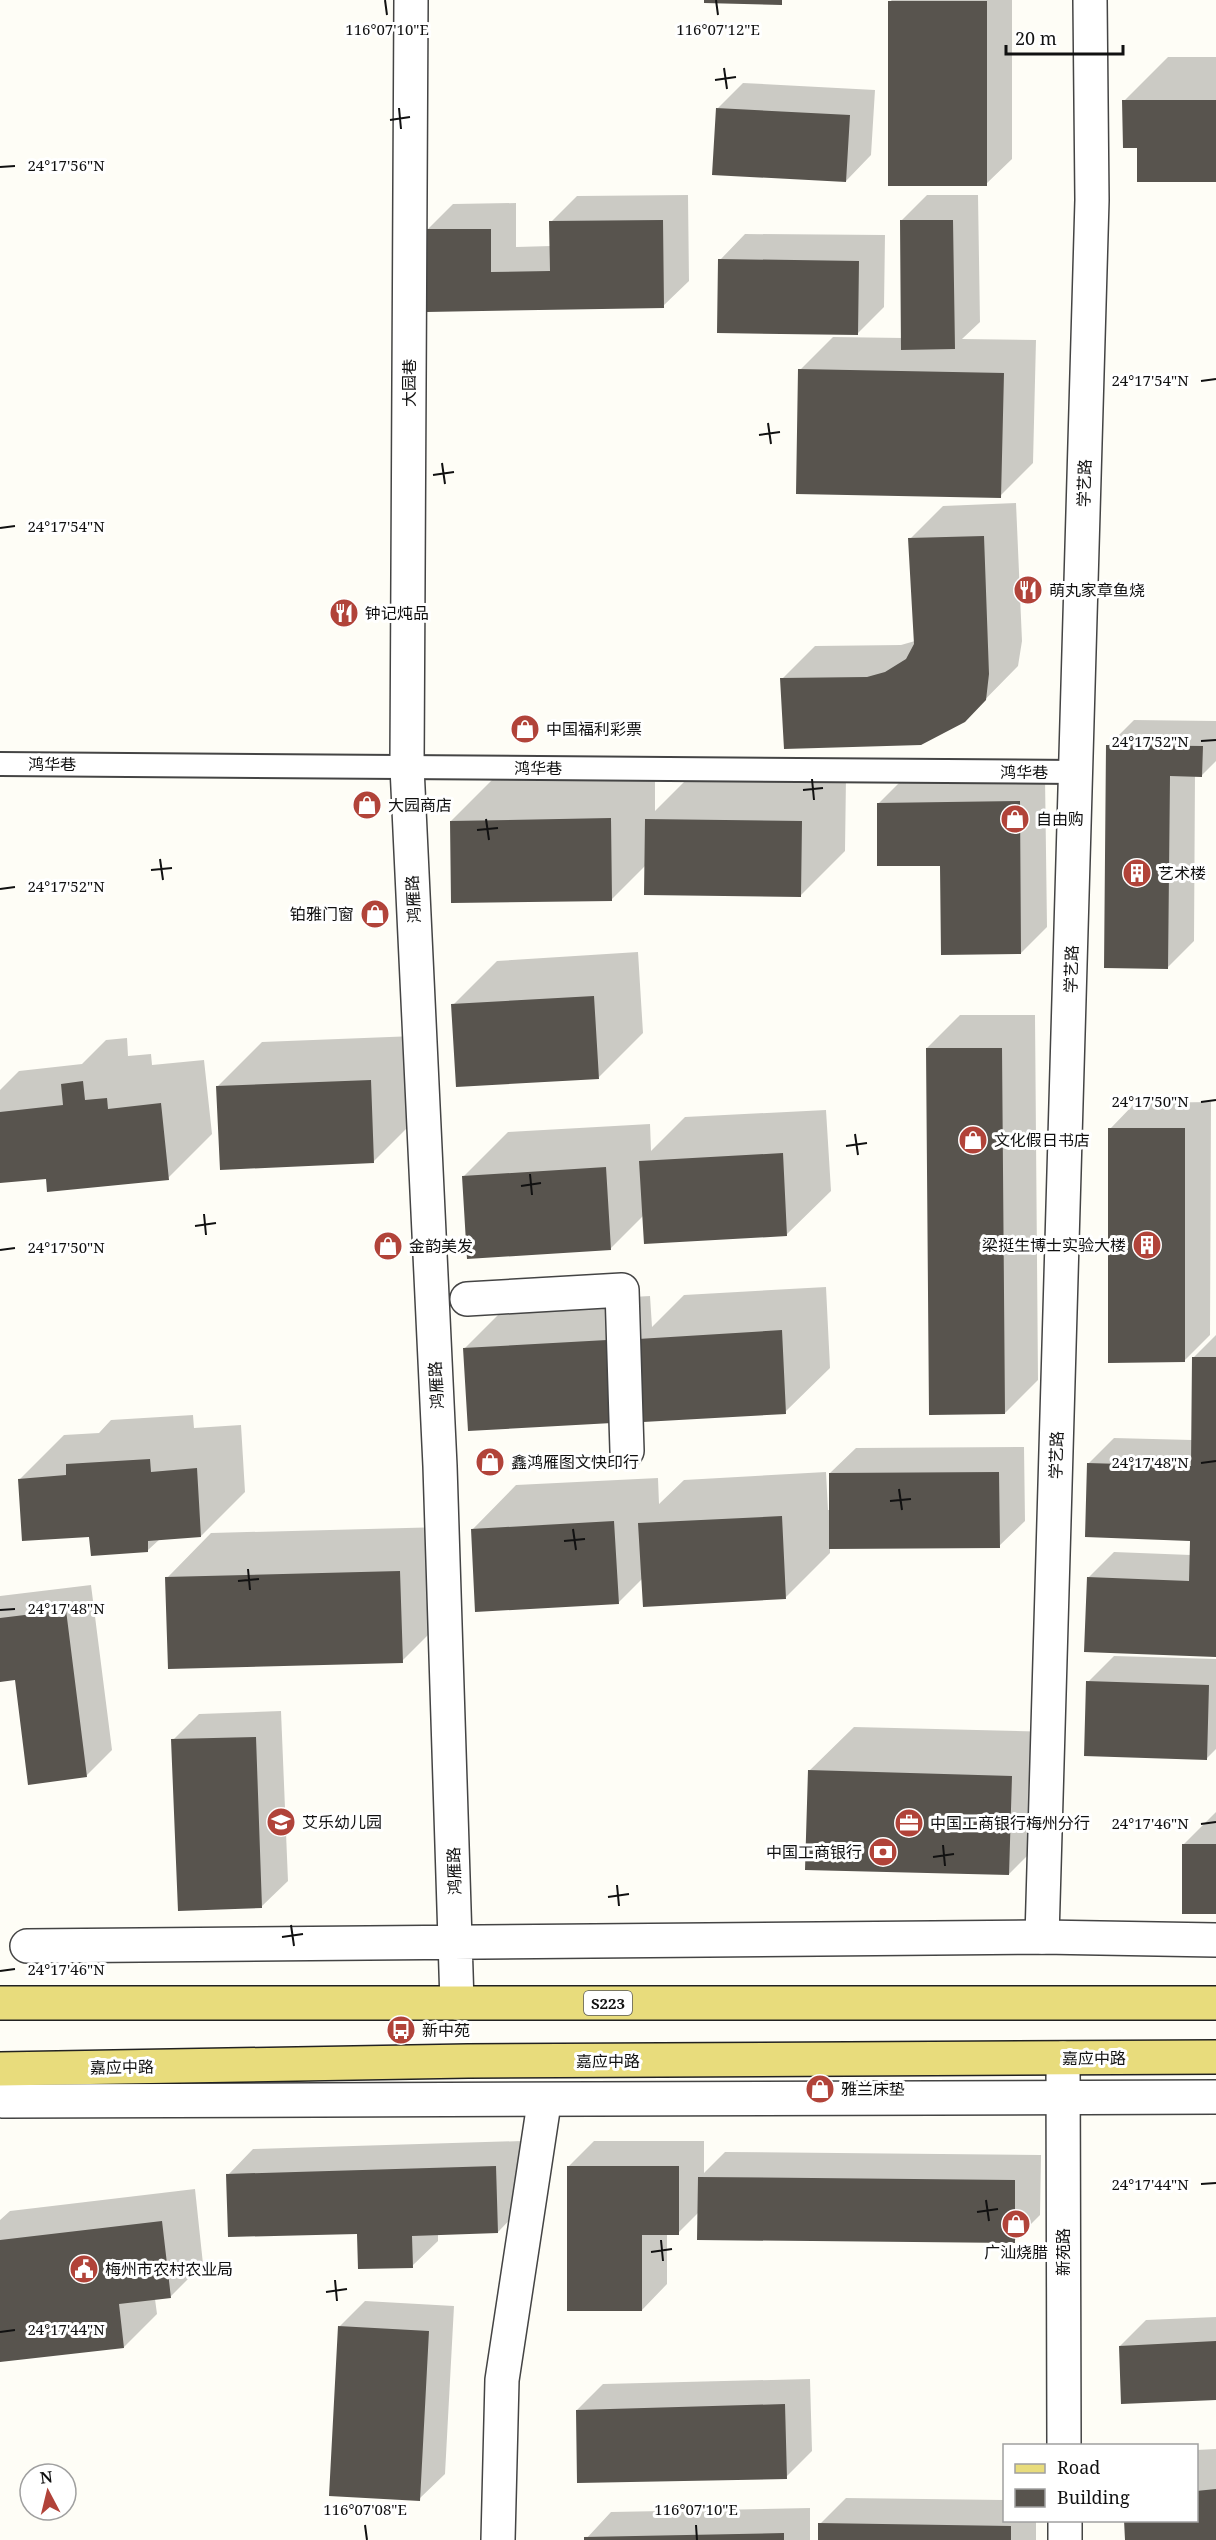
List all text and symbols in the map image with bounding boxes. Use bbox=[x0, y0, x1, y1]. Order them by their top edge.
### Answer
scale bar bbox=[1006, 18, 1123, 56]
text: 116°07'10"E bbox=[345, 19, 429, 39]
text: 116°07'12"E bbox=[676, 19, 760, 39]
text: 20 m bbox=[1015, 26, 1057, 50]
text: 24°17'56"N bbox=[27, 155, 105, 175]
street label: 大园巷 bbox=[398, 359, 420, 407]
text: 24°17'54"N bbox=[1111, 370, 1189, 390]
street label: 学艺路 bbox=[1072, 459, 1096, 507]
text: 24°17'54"N bbox=[27, 516, 105, 536]
restaurant icon: 萌丸家章鱼烧 bbox=[1012, 574, 1044, 606]
place label: 萌丸家章鱼烧 bbox=[1049, 579, 1145, 601]
restaurant icon: 钟记炖品 bbox=[328, 597, 360, 629]
place label: 钟记炖品 bbox=[365, 602, 429, 624]
shop icon: 中国福利彩票 bbox=[509, 713, 541, 745]
place label: 中国福利彩票 bbox=[546, 718, 642, 740]
text: 24°17'52"N bbox=[1111, 731, 1189, 751]
street label: 鸿华巷 bbox=[28, 753, 76, 775]
street label: 鸿华巷 bbox=[514, 757, 562, 779]
street label: 鸿华巷 bbox=[1000, 761, 1048, 783]
shop icon: 大园商店 bbox=[351, 789, 383, 821]
place label: 大园商店 bbox=[388, 794, 452, 816]
shop icon: 自由购 bbox=[999, 803, 1031, 835]
place label: 自由购 bbox=[1036, 808, 1084, 830]
building icon: 艺术楼 bbox=[1121, 857, 1153, 889]
place label: 艺术楼 bbox=[1158, 862, 1206, 884]
street label: 鸿雁路 bbox=[401, 874, 425, 924]
text: 24°17'52"N bbox=[27, 876, 105, 896]
shop icon: 铂雅门窗 bbox=[359, 898, 391, 930]
place label: 铂雅门窗 bbox=[290, 903, 354, 925]
street label: 学艺路 bbox=[1059, 945, 1083, 993]
text: 24°17'50"N bbox=[1111, 1091, 1189, 1111]
shop icon: 文化假日书店 bbox=[957, 1124, 989, 1156]
place label: 文化假日书店 bbox=[994, 1129, 1090, 1151]
building icon: 梁挺生博士实验大楼 bbox=[1131, 1229, 1163, 1261]
shop icon: 金韵美发 bbox=[372, 1230, 404, 1262]
place label: 梁挺生博士实验大楼 bbox=[982, 1234, 1126, 1256]
place label: 金韵美发 bbox=[409, 1235, 473, 1257]
text: 24°17'50"N bbox=[27, 1237, 105, 1257]
street label: 鸿雁路 bbox=[424, 1360, 448, 1410]
street label: 学艺路 bbox=[1044, 1431, 1068, 1479]
shop icon: 鑫鸿雁图文快印行 bbox=[474, 1446, 506, 1478]
place label: 鑫鸿雁图文快印行 bbox=[511, 1451, 639, 1473]
text: 24°17'48"N bbox=[1111, 1452, 1189, 1472]
text: 24°17'48"N bbox=[27, 1598, 105, 1618]
school or university icon: 艾乐幼儿园 bbox=[265, 1806, 297, 1838]
office icon: 中国工商银行梅州分行 bbox=[893, 1807, 925, 1839]
place label: 艾乐幼儿园 bbox=[302, 1811, 382, 1833]
place label: 中国工商银行梅州分行 bbox=[930, 1812, 1090, 1834]
text: 24°17'46"N bbox=[1111, 1813, 1189, 1833]
bank icon: 中国工商银行 bbox=[867, 1836, 899, 1868]
place label: 中国工商银行 bbox=[766, 1841, 862, 1863]
street label: 鸿雁路 bbox=[442, 1847, 466, 1895]
text: 24°17'46"N bbox=[27, 1959, 105, 1979]
road number: S223 bbox=[584, 1991, 632, 2015]
bus stop icon: 新中苑 bbox=[385, 2014, 417, 2046]
place label: 新中苑 bbox=[422, 2019, 470, 2041]
street label: 嘉应中路 bbox=[1062, 2047, 1126, 2069]
street label: 嘉应中路 bbox=[576, 2050, 640, 2072]
street label: 嘉应中路 bbox=[90, 2055, 154, 2079]
shop icon: 雅兰床垫 bbox=[804, 2073, 836, 2105]
place label: 雅兰床垫 bbox=[841, 2078, 905, 2100]
text: 24°17'44"N bbox=[1111, 2174, 1189, 2194]
shop icon: 广汕烧腊 bbox=[1000, 2208, 1032, 2240]
street label: 新苑路 bbox=[1052, 2228, 1074, 2276]
place label: 广汕烧腊 bbox=[984, 2241, 1048, 2263]
public building icon: 梅州市农村农业局 bbox=[68, 2253, 100, 2285]
place label: 梅州市农村农业局 bbox=[105, 2258, 233, 2280]
text: 24°17'44"N bbox=[27, 2319, 105, 2339]
legend bbox=[1003, 2444, 1198, 2522]
text: Road bbox=[1057, 2455, 1100, 2479]
north arrow bbox=[18, 2462, 78, 2522]
text: N bbox=[39, 2465, 54, 2489]
text: Building bbox=[1057, 2485, 1130, 2509]
text: 116°07'08"E bbox=[323, 2499, 407, 2519]
text: 116°07'10"E bbox=[654, 2499, 738, 2519]

